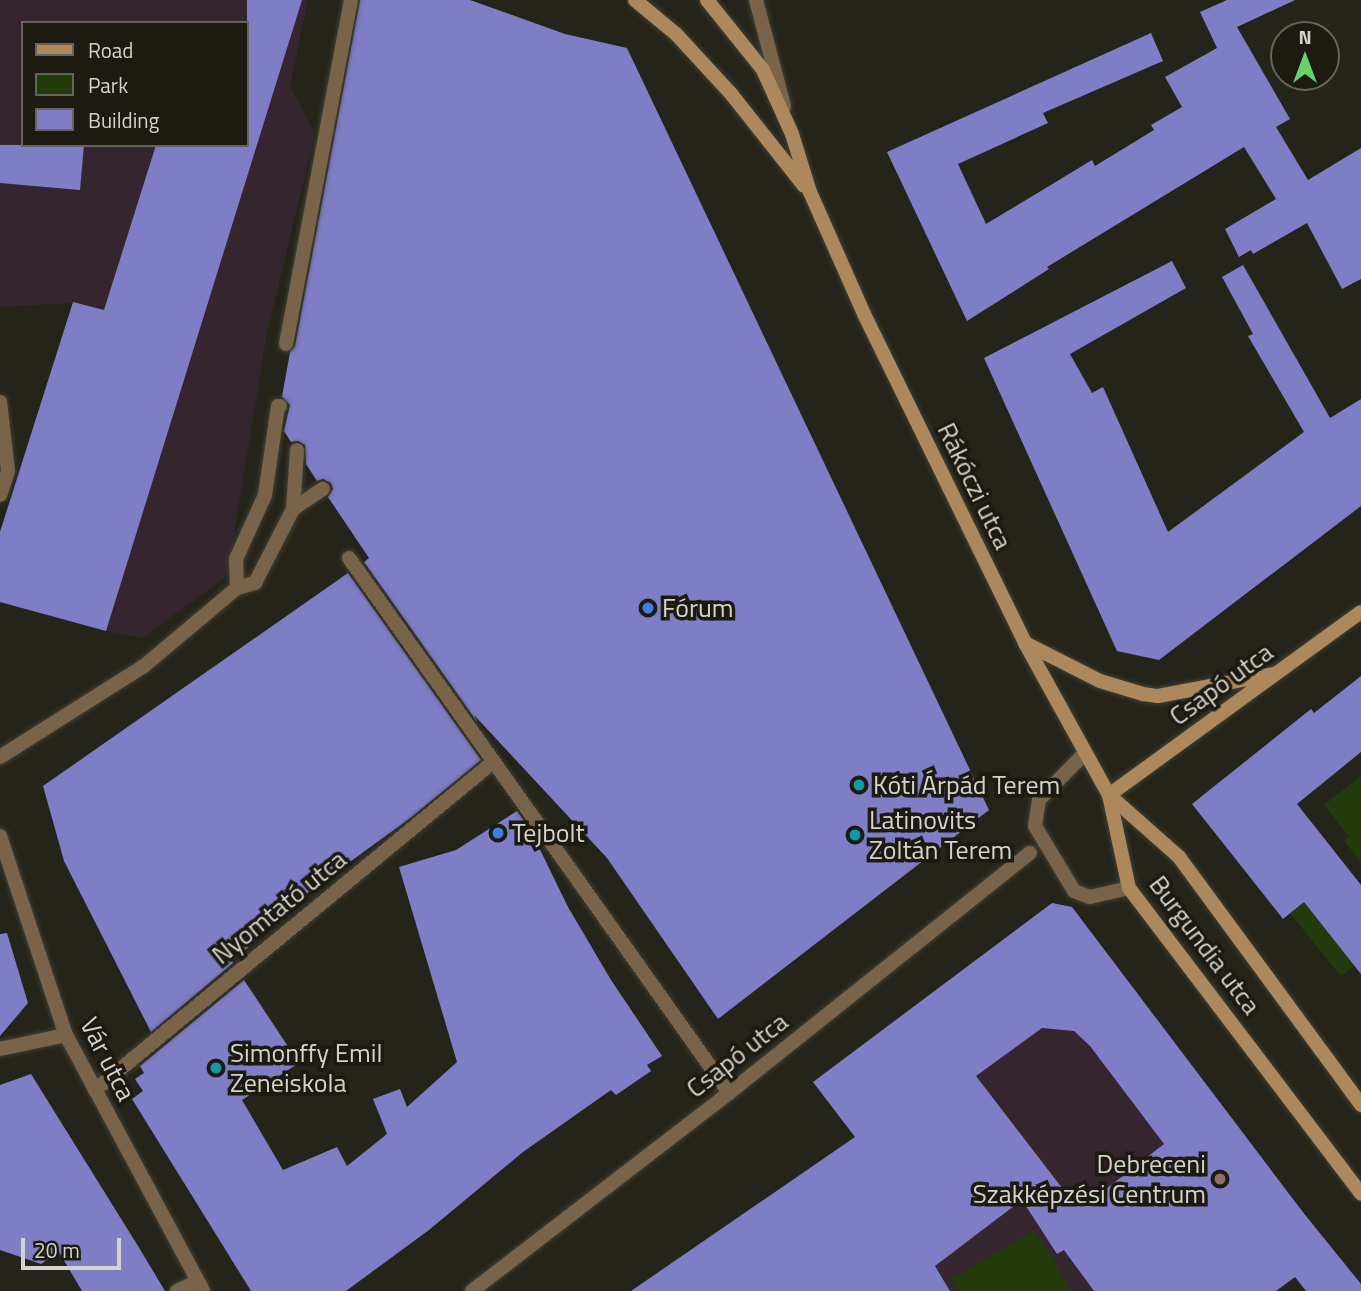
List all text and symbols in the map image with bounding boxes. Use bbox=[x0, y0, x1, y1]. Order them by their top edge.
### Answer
legend bbox=[21, 21, 248, 147]
north arrow bbox=[1270, 21, 1340, 91]
text: N bbox=[1298, 22, 1312, 51]
text: Road bbox=[88, 34, 133, 66]
text: Park bbox=[88, 69, 128, 101]
text: Building bbox=[88, 104, 159, 136]
street label: Rákóczi utca bbox=[931, 418, 1019, 554]
place label: Fórum bbox=[662, 592, 733, 624]
marker: Fórum bbox=[640, 600, 656, 616]
street label: Csapó utca bbox=[1163, 636, 1279, 732]
place label: Kóti Árpád Terem bbox=[873, 769, 1060, 801]
marker: Kóti Árpád Terem bbox=[851, 777, 867, 793]
place label: Latinovits Zoltán Terem bbox=[869, 804, 1012, 866]
place label: Tejbolt bbox=[512, 817, 585, 849]
marker: Tejbolt bbox=[490, 825, 506, 841]
marker: Latinovits Zoltán Terem bbox=[847, 827, 863, 843]
street label: Nyomtató utca bbox=[206, 843, 352, 971]
street label: Burgundia utca bbox=[1143, 870, 1267, 1020]
street label: Csapó utca bbox=[680, 1006, 794, 1104]
street label: Vár utca bbox=[74, 1012, 142, 1106]
place label: Simonffy Emil Zeneiskola bbox=[230, 1037, 383, 1098]
marker: Simonffy Emil Zeneiskola bbox=[208, 1060, 224, 1076]
place label: Debreceni Szakképzési Centrum bbox=[973, 1148, 1206, 1210]
marker: Debreceni Szakképzési Centrum bbox=[1212, 1171, 1228, 1187]
scale bar bbox=[24, 1224, 124, 1268]
text: 20 m bbox=[34, 1234, 80, 1266]

